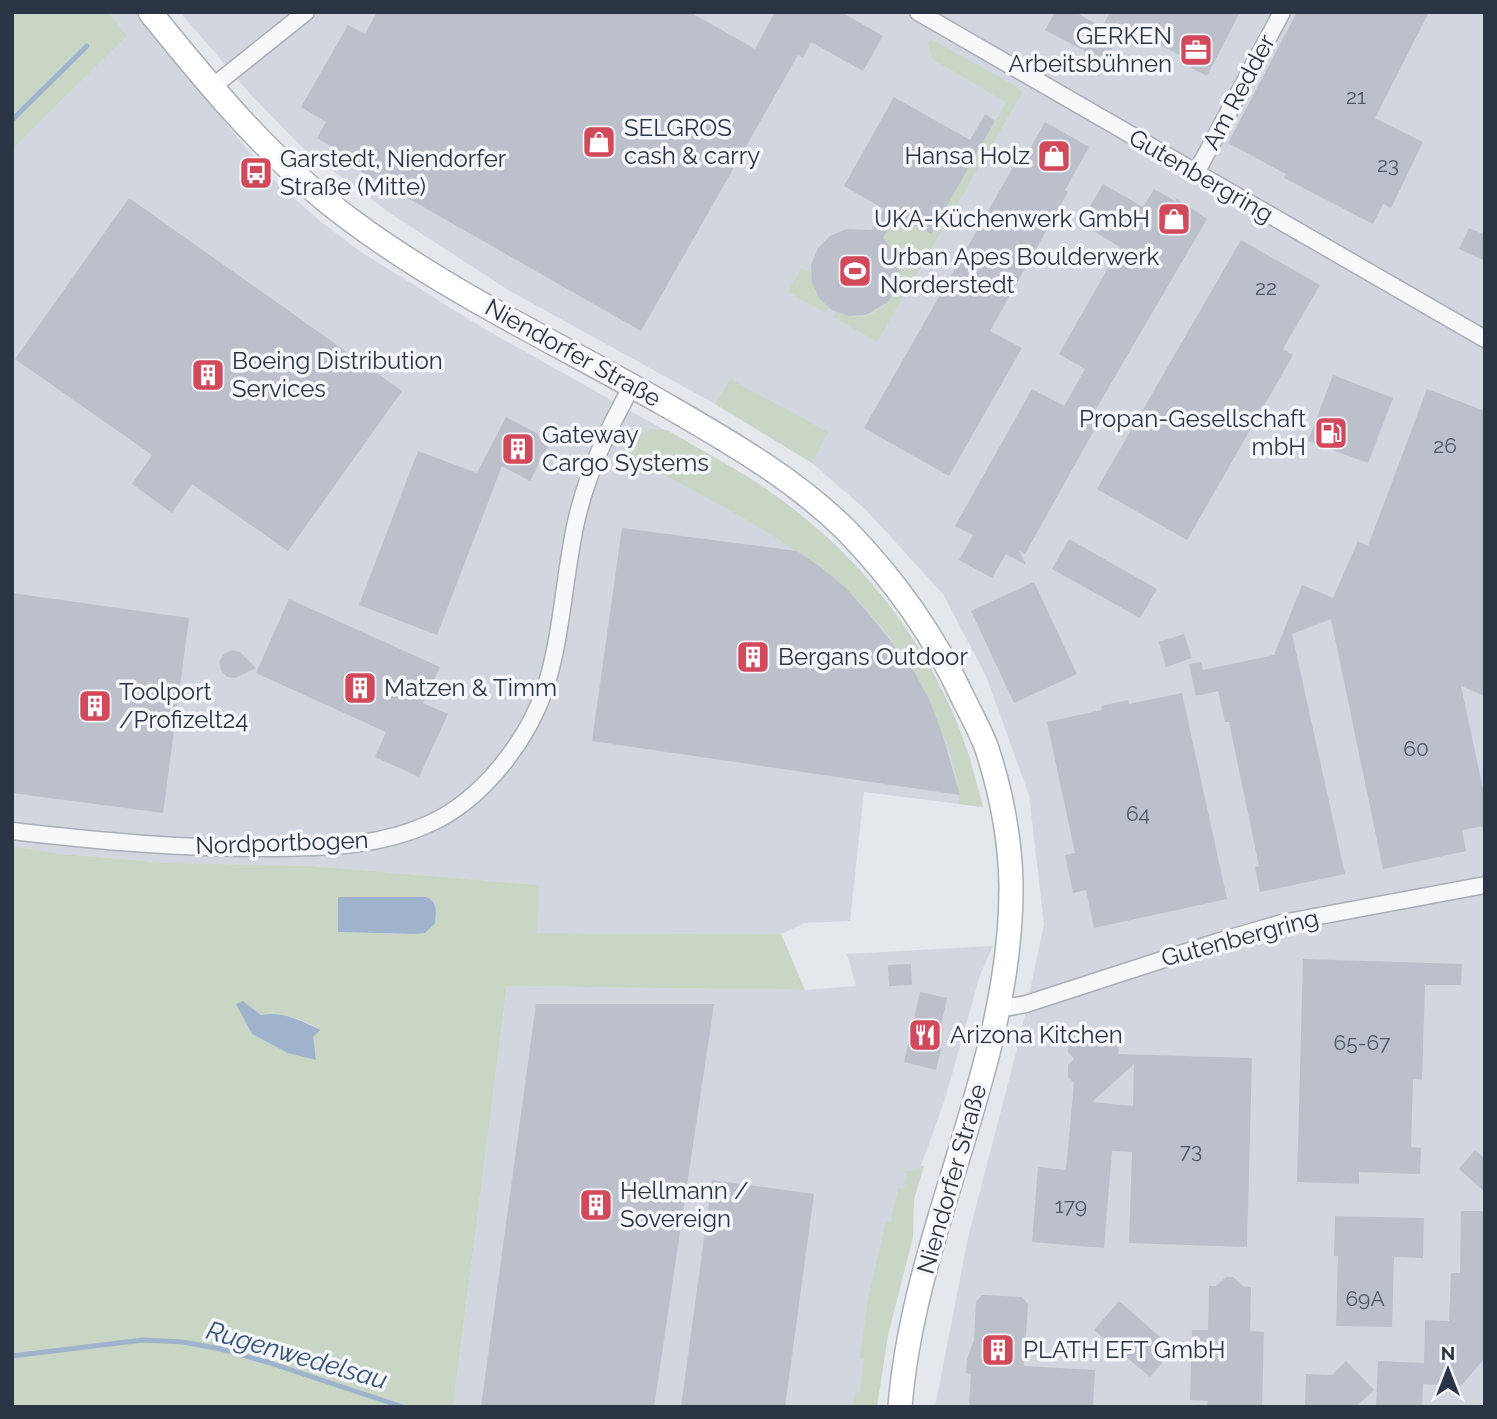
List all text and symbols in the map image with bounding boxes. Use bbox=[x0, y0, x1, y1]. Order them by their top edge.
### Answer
place label: GERKEN Arbeitsbühnen bbox=[1008, 21, 1172, 78]
street label: Am Redder bbox=[1196, 29, 1281, 154]
office icon: GERKEN Arbeitsbühnen bbox=[1177, 31, 1215, 69]
house number: 21 bbox=[1346, 84, 1366, 109]
place label: SELGROS cash & carry bbox=[624, 113, 760, 170]
shop icon: SELGROS cash & carry bbox=[580, 123, 618, 161]
street label: Gutenbergring bbox=[1124, 123, 1278, 229]
shop icon: Hansa Holz bbox=[1035, 137, 1073, 175]
place label: Hansa Holz bbox=[904, 141, 1030, 170]
place label: Garstedt, Niendorfer Straße (Mitte) bbox=[280, 144, 507, 201]
house number: 23 bbox=[1377, 152, 1399, 177]
bus stop icon: Garstedt, Niendorfer Straße (Mitte) bbox=[237, 154, 275, 192]
shop icon: UKA-Küchenwerk GmbH bbox=[1155, 200, 1193, 238]
place label: UKA-Küchenwerk GmbH bbox=[874, 204, 1150, 233]
place label: Urban Apes Boulderwerk Norderstedt bbox=[880, 242, 1160, 299]
sports icon: Urban Apes Boulderwerk Norderstedt bbox=[836, 252, 874, 290]
house number: 22 bbox=[1255, 275, 1277, 300]
street label: Niendorfer Straße bbox=[480, 292, 666, 413]
place label: Boeing Distribution Services bbox=[232, 346, 443, 403]
building icon: Boeing Distribution Services bbox=[189, 356, 227, 394]
place label: Propan-Gesellschaft mbH bbox=[1079, 404, 1306, 461]
fuel station icon: Propan-Gesellschaft mbH bbox=[1312, 414, 1350, 452]
place label: Gateway Cargo Systems bbox=[542, 420, 709, 477]
building icon: Gateway Cargo Systems bbox=[499, 430, 537, 468]
house number: 26 bbox=[1433, 433, 1457, 458]
building icon: Bergans Outdoor bbox=[734, 638, 772, 676]
place label: Bergans Outdoor bbox=[778, 642, 968, 671]
building icon: Matzen & Timm bbox=[341, 669, 379, 707]
place label: Matzen & Timm bbox=[384, 673, 557, 702]
place label: Toolport /Profizelt24 bbox=[119, 677, 248, 734]
building icon: Toolport /Profizelt24 bbox=[76, 687, 114, 725]
house number: 60 bbox=[1403, 736, 1429, 761]
house number: 64 bbox=[1126, 801, 1150, 826]
street label: Nordportbogen bbox=[195, 825, 369, 860]
street label: Gutenbergring bbox=[1158, 903, 1322, 972]
restaurant icon: Arizona Kitchen bbox=[906, 1016, 944, 1054]
place label: Arizona Kitchen bbox=[950, 1020, 1123, 1049]
house number: 65-67 bbox=[1334, 1030, 1391, 1055]
street label: Niendorfer Straße bbox=[911, 1081, 993, 1277]
house number: 73 bbox=[1180, 1138, 1202, 1163]
place label: Hellmann / Sovereign bbox=[620, 1176, 748, 1233]
building icon: Hellmann / Sovereign bbox=[577, 1186, 615, 1224]
house number: 179 bbox=[1055, 1193, 1087, 1218]
house number: 69A bbox=[1345, 1286, 1385, 1311]
water label: Rugenwedelsau bbox=[203, 1315, 391, 1395]
building icon: PLATH EFT GmbH bbox=[979, 1331, 1017, 1369]
place label: PLATH EFT GmbH bbox=[1023, 1335, 1225, 1364]
north arrow bbox=[1413, 1335, 1483, 1405]
text: N bbox=[1441, 1342, 1455, 1364]

